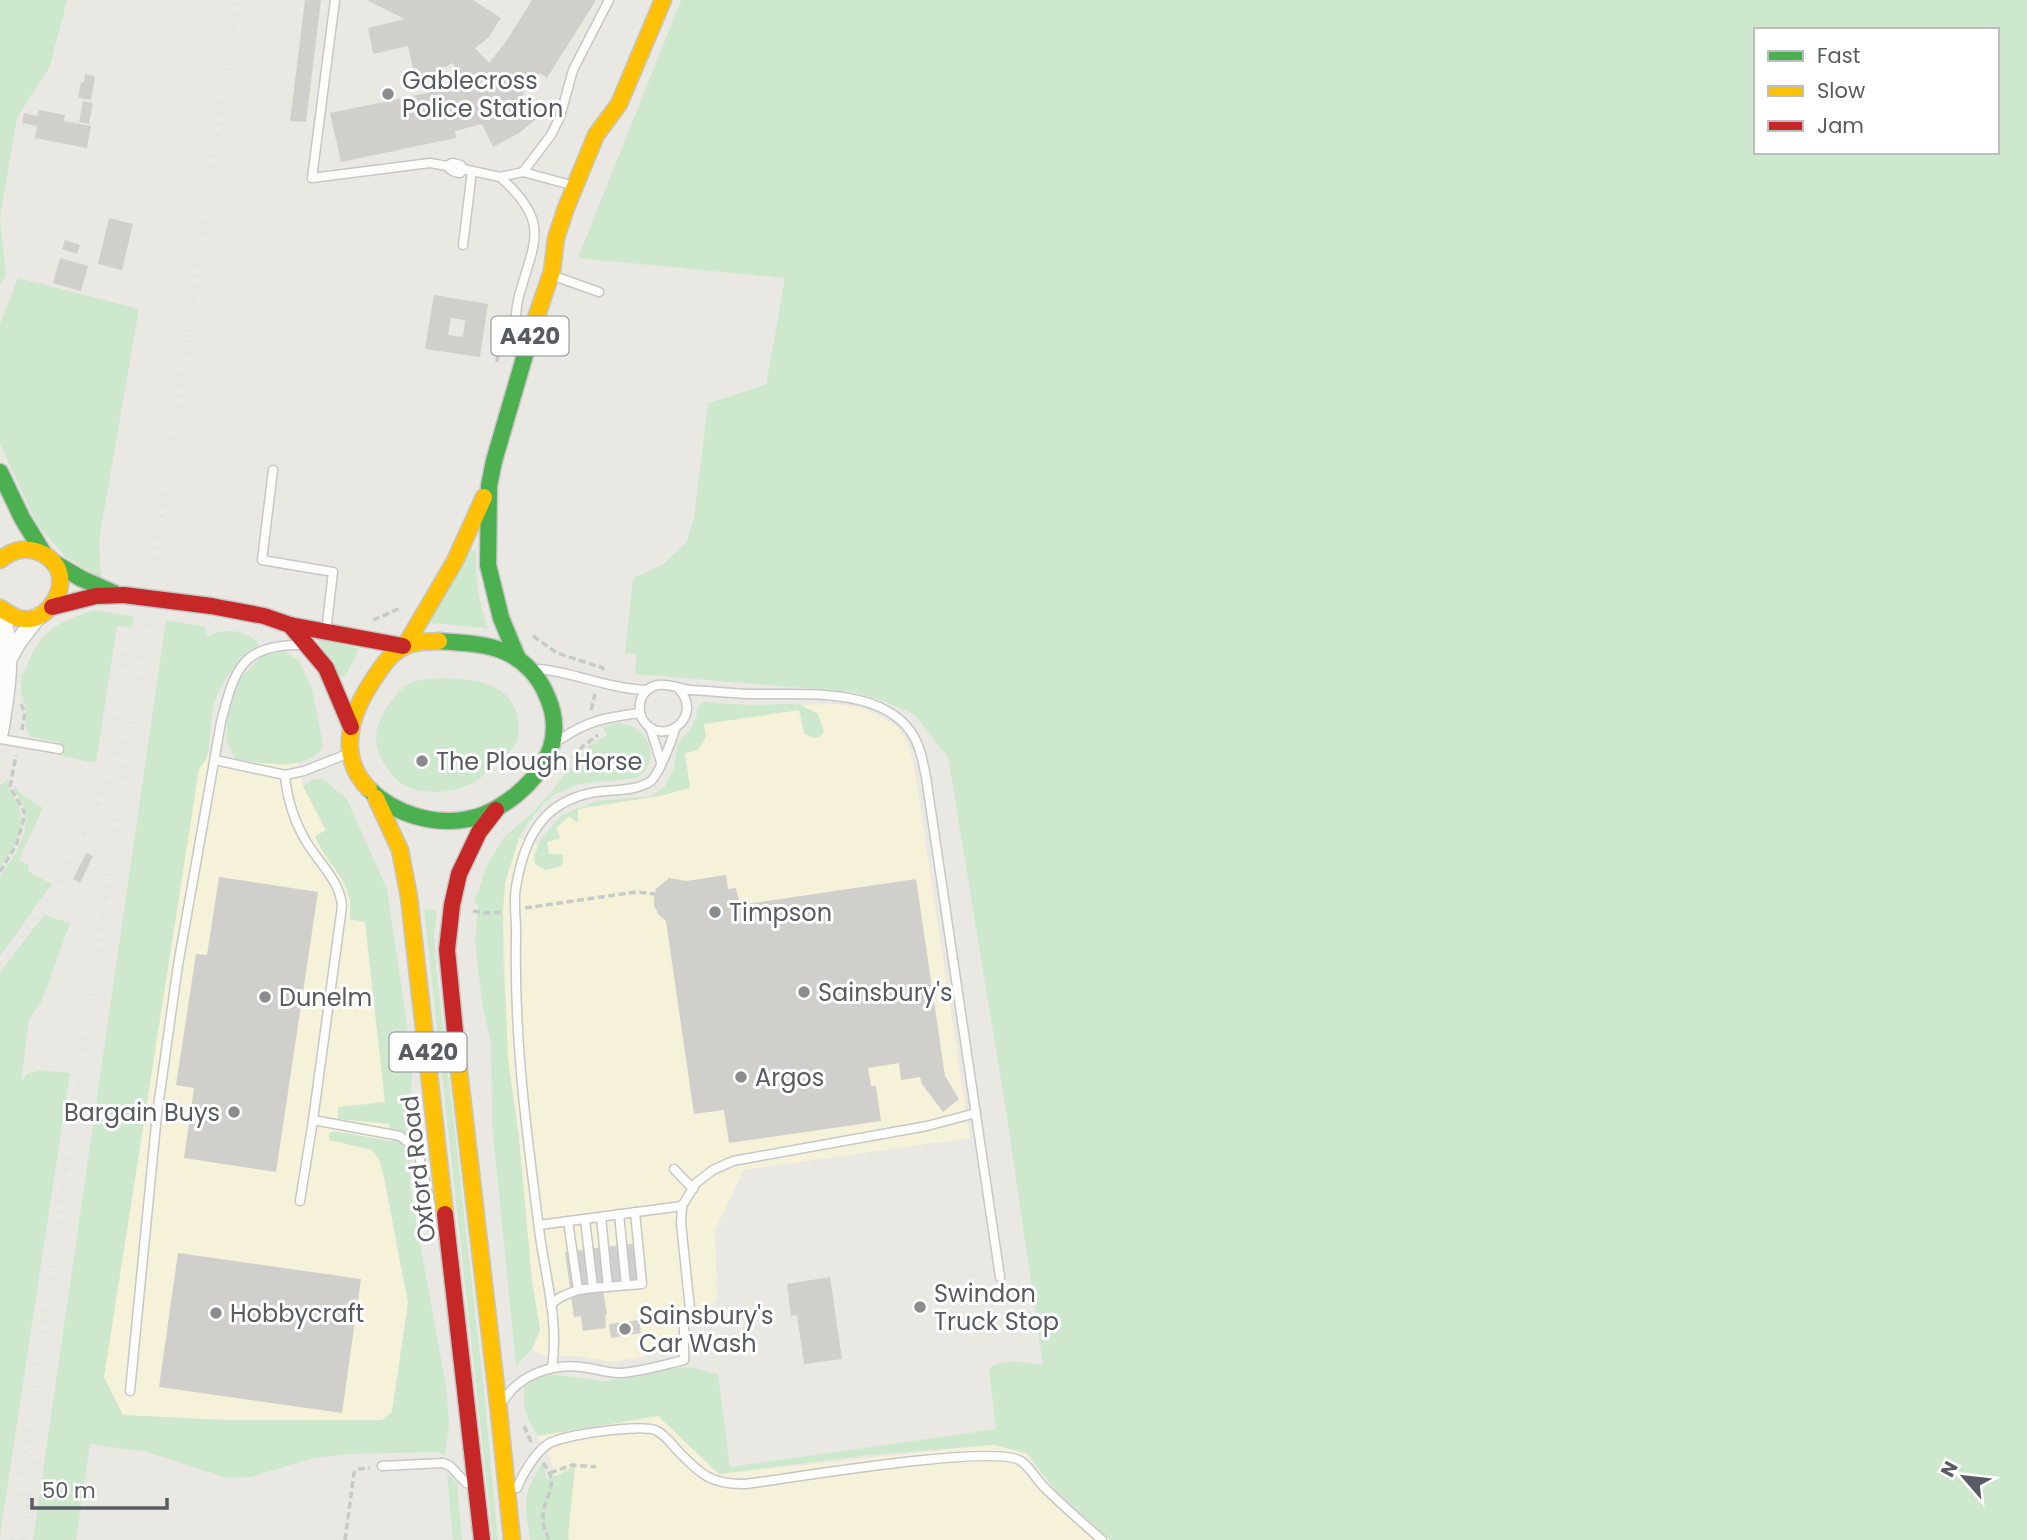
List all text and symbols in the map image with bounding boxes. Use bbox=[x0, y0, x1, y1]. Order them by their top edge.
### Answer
legend bbox=[1754, 28, 1999, 154]
text: Fast bbox=[1817, 41, 1860, 70]
place label: Gablecross Police Station bbox=[402, 64, 563, 125]
text: Slow bbox=[1817, 76, 1865, 105]
marker: Gablecross Police Station bbox=[380, 86, 396, 102]
text: Jam bbox=[1817, 111, 1864, 140]
road number: A420 bbox=[491, 316, 568, 356]
place label: The Plough Horse bbox=[436, 745, 642, 778]
marker: The Plough Horse bbox=[414, 753, 430, 769]
place label: Timpson bbox=[729, 896, 832, 929]
marker: Timpson bbox=[707, 904, 723, 920]
place label: Sainsbury's bbox=[818, 976, 953, 1009]
place label: Dunelm bbox=[279, 981, 372, 1014]
marker: Sainsbury's bbox=[796, 984, 812, 1000]
marker: Dunelm bbox=[257, 989, 273, 1005]
road number: A420 bbox=[390, 1032, 466, 1072]
place label: Argos bbox=[755, 1061, 824, 1094]
marker: Argos bbox=[733, 1069, 749, 1085]
street label: Oxford Road bbox=[393, 1094, 443, 1244]
place label: Bargain Buys bbox=[64, 1096, 220, 1129]
marker: Bargain Buys bbox=[226, 1104, 242, 1120]
place label: Swindon Truck Stop bbox=[934, 1277, 1059, 1338]
place label: Hobbycraft bbox=[230, 1297, 364, 1330]
place label: Sainsbury's Car Wash bbox=[639, 1299, 774, 1360]
marker: Swindon Truck Stop bbox=[912, 1299, 928, 1315]
marker: Hobbycraft bbox=[208, 1305, 224, 1321]
marker: Sainsbury's Car Wash bbox=[617, 1321, 633, 1337]
north arrow bbox=[1929, 1442, 1999, 1512]
text: N bbox=[1934, 1457, 1965, 1482]
scale bar bbox=[32, 1466, 166, 1510]
text: 50 m bbox=[42, 1476, 96, 1505]

